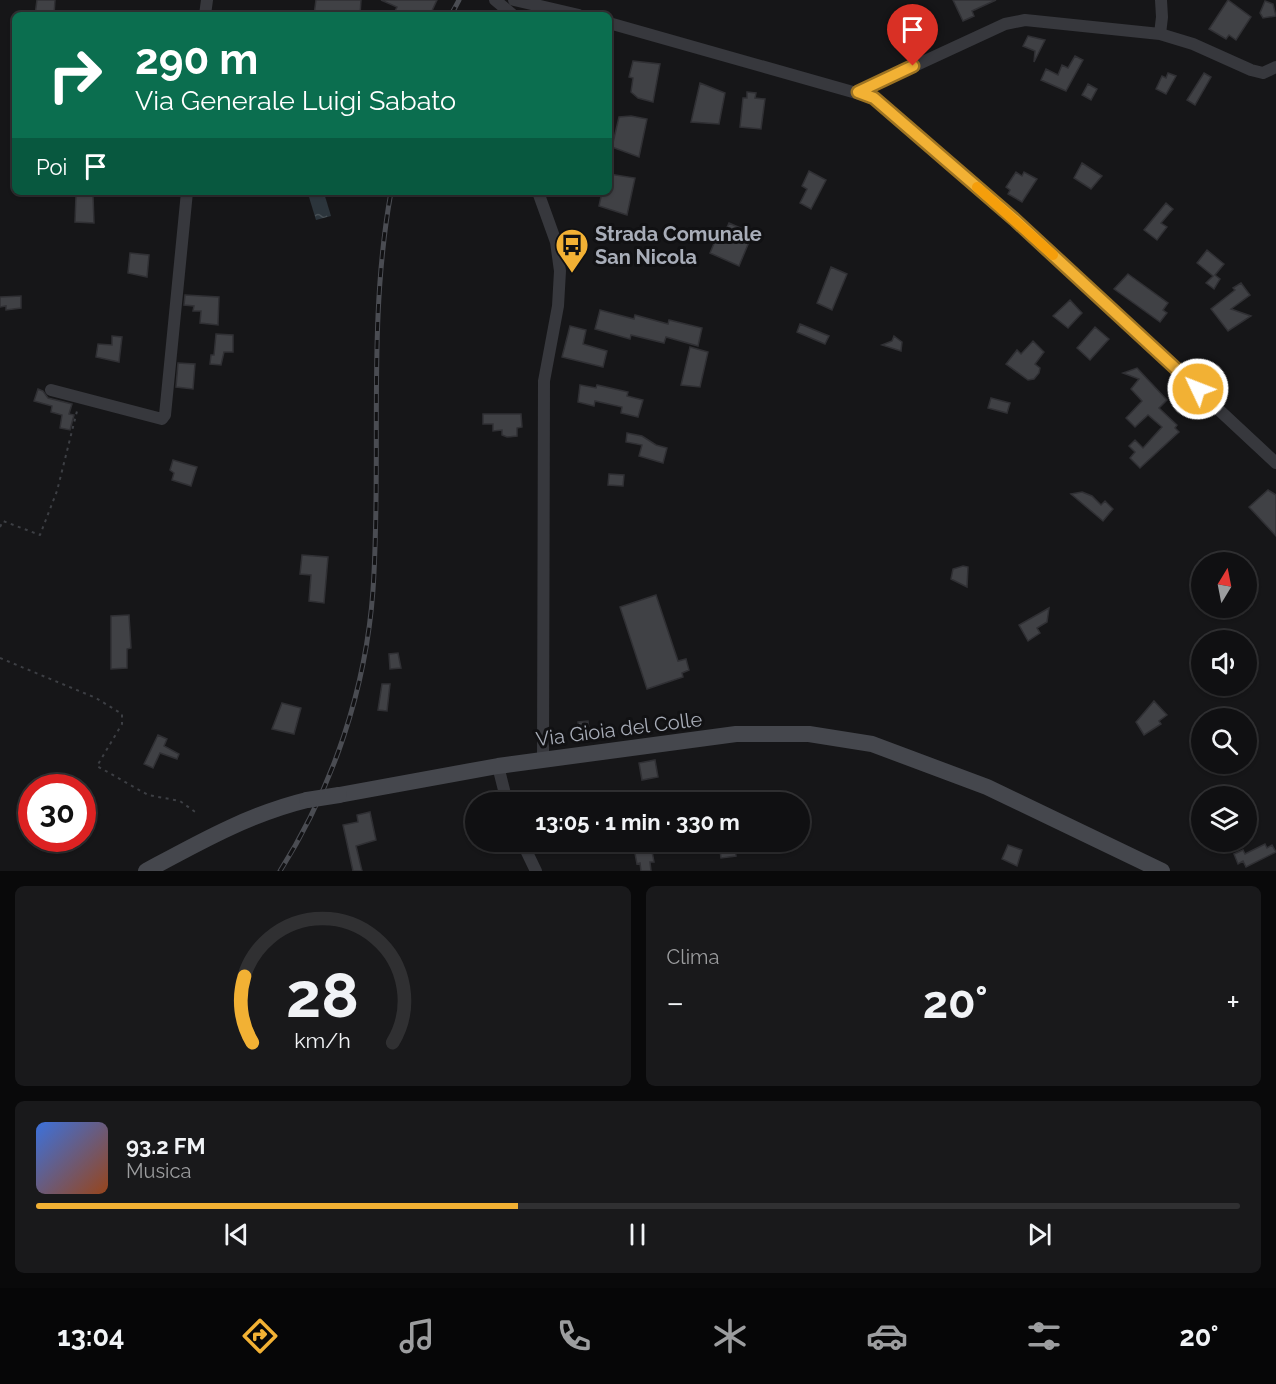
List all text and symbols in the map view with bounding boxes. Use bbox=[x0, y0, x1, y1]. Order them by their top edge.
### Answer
pin bbox=[887, 4, 938, 66]
icon: arrive bbox=[896, 13, 929, 46]
text: 290 m bbox=[135, 35, 258, 84]
icon: right bbox=[36, 36, 114, 114]
text: Via Generale Luigi Sabato bbox=[135, 85, 456, 116]
icon: arrive bbox=[79, 150, 112, 183]
text: Poi bbox=[36, 154, 67, 180]
place label: Strada Comunale San Nicola bbox=[595, 222, 762, 269]
bus stop icon: Strada Comunale San Nicola bbox=[554, 227, 590, 274]
position arrow bbox=[1166, 357, 1230, 421]
north arrow bbox=[1191, 552, 1257, 618]
map controls bbox=[1191, 552, 1257, 852]
button: sound bbox=[1191, 630, 1257, 696]
street label: Via Gioia del Colle bbox=[535, 707, 704, 751]
button: search bbox=[1191, 708, 1257, 774]
speed limit sign: 30 bbox=[18, 774, 96, 852]
button: layers bbox=[1191, 786, 1257, 852]
text: 13:05 · 1 min · 330 m bbox=[535, 809, 740, 835]
text: Clima bbox=[667, 945, 719, 969]
text: 28 bbox=[286, 958, 359, 1032]
text: 20° bbox=[923, 976, 988, 1029]
text: − bbox=[667, 983, 684, 1022]
text: + bbox=[1226, 983, 1240, 1022]
text: km/h bbox=[294, 1028, 351, 1053]
text: 93.2 FM bbox=[126, 1133, 206, 1159]
text: Musica bbox=[126, 1159, 191, 1183]
icon: previous bbox=[220, 1218, 253, 1251]
icon: pause bbox=[621, 1218, 654, 1251]
icon: next bbox=[1023, 1218, 1056, 1251]
icon: directions bbox=[239, 1315, 281, 1357]
icon: music bbox=[396, 1315, 438, 1357]
icon: phone bbox=[553, 1315, 595, 1357]
icon: climate bbox=[709, 1315, 751, 1357]
icon: car bbox=[866, 1315, 908, 1357]
icon: filters bbox=[1023, 1315, 1065, 1357]
text: 13:04 bbox=[57, 1321, 124, 1352]
text: 20° bbox=[1179, 1321, 1219, 1352]

